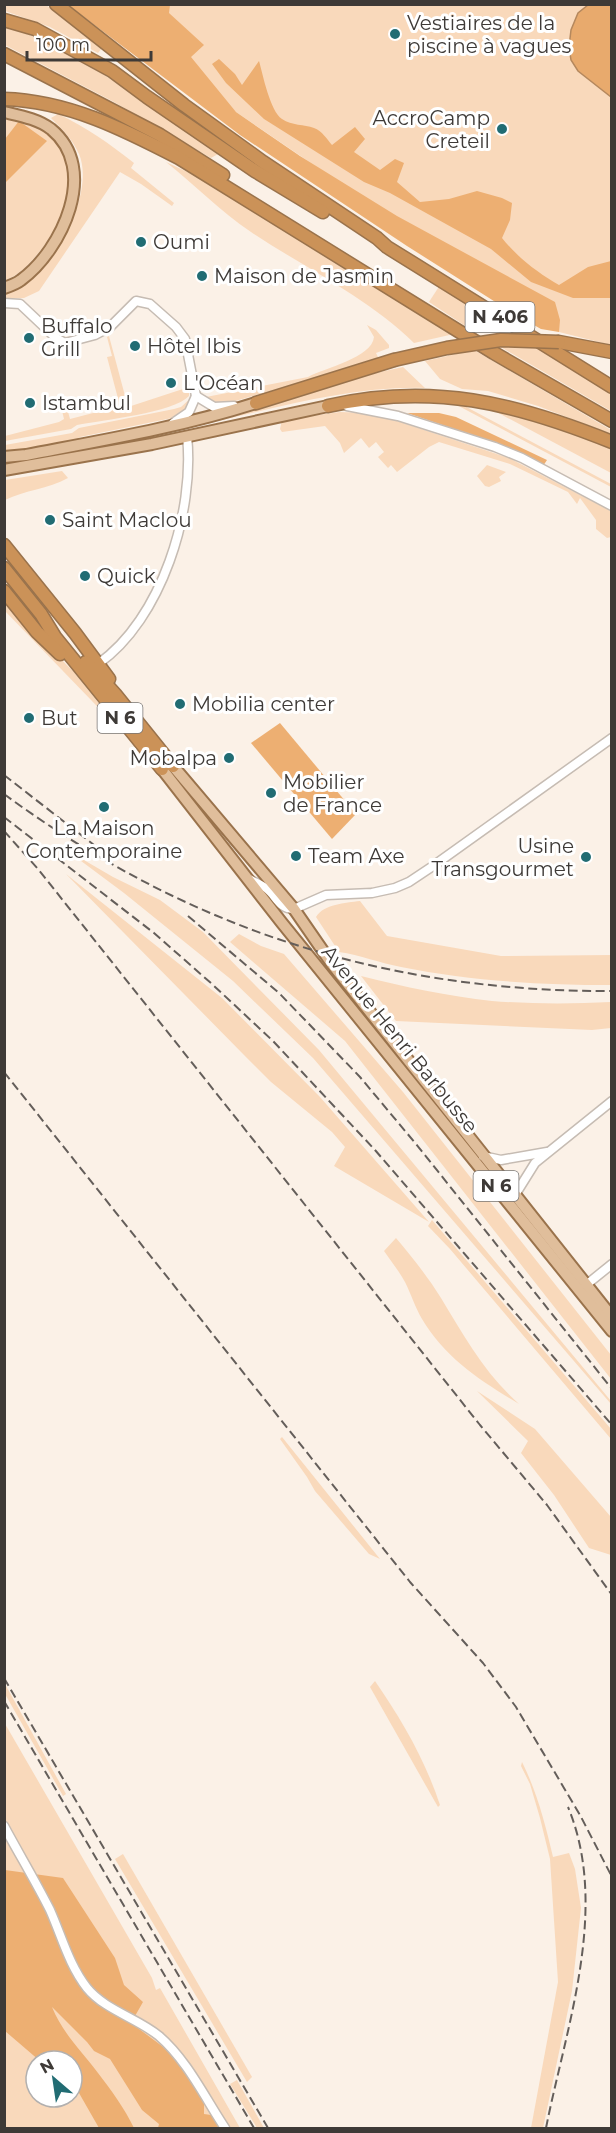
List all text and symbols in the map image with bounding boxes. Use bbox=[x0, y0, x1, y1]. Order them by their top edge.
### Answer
place label: Vestiaires de la piscine à vagues bbox=[407, 11, 572, 58]
scale bar bbox=[27, 24, 152, 62]
marker: Vestiaires de la piscine à vagues bbox=[388, 27, 402, 41]
text: 100 m bbox=[36, 34, 90, 56]
place label: AccroCamp Creteil bbox=[373, 106, 490, 153]
marker: AccroCamp Creteil bbox=[495, 122, 509, 136]
place label: Oumi bbox=[153, 230, 210, 254]
marker: Oumi bbox=[134, 235, 148, 249]
place label: Maison de Jasmin bbox=[214, 264, 394, 288]
marker: Maison de Jasmin bbox=[195, 269, 209, 283]
road number: N 406 bbox=[466, 302, 534, 332]
place label: Buffalo Grill bbox=[41, 314, 113, 361]
marker: Buffalo Grill bbox=[22, 331, 36, 345]
place label: Hôtel Ibis bbox=[147, 334, 241, 358]
marker: Hôtel Ibis bbox=[128, 339, 142, 353]
place label: L'Océan bbox=[183, 371, 263, 395]
marker: L'Océan bbox=[164, 376, 178, 390]
place label: Istambul bbox=[42, 391, 131, 415]
marker: Istambul bbox=[23, 396, 37, 410]
place label: Saint Maclou bbox=[62, 508, 192, 532]
marker: Saint Maclou bbox=[43, 513, 57, 527]
place label: Quick bbox=[97, 564, 156, 588]
marker: Quick bbox=[78, 569, 92, 583]
place label: Mobilia center bbox=[192, 692, 335, 716]
marker: Mobilia center bbox=[173, 697, 187, 711]
road number: N 6 bbox=[98, 703, 142, 733]
place label: But bbox=[41, 706, 78, 730]
marker: But bbox=[22, 711, 36, 725]
place label: Mobalpa bbox=[129, 746, 217, 770]
marker: Mobalpa bbox=[222, 751, 236, 765]
place label: Mobilier de France bbox=[283, 770, 382, 817]
marker: Mobilier de France bbox=[264, 786, 278, 800]
marker: La Maison Contemporaine bbox=[97, 800, 111, 814]
place label: La Maison Contemporaine bbox=[26, 816, 182, 863]
place label: Usine Transgourmet bbox=[432, 834, 574, 881]
place label: Team Axe bbox=[308, 844, 405, 868]
marker: Team Axe bbox=[289, 849, 303, 863]
marker: Usine Transgourmet bbox=[579, 850, 593, 864]
street label: Avenue Henri Barbusse bbox=[317, 940, 483, 1138]
road number: N 6 bbox=[474, 1171, 518, 1201]
north arrow bbox=[24, 2049, 84, 2109]
text: N bbox=[37, 2055, 57, 2078]

